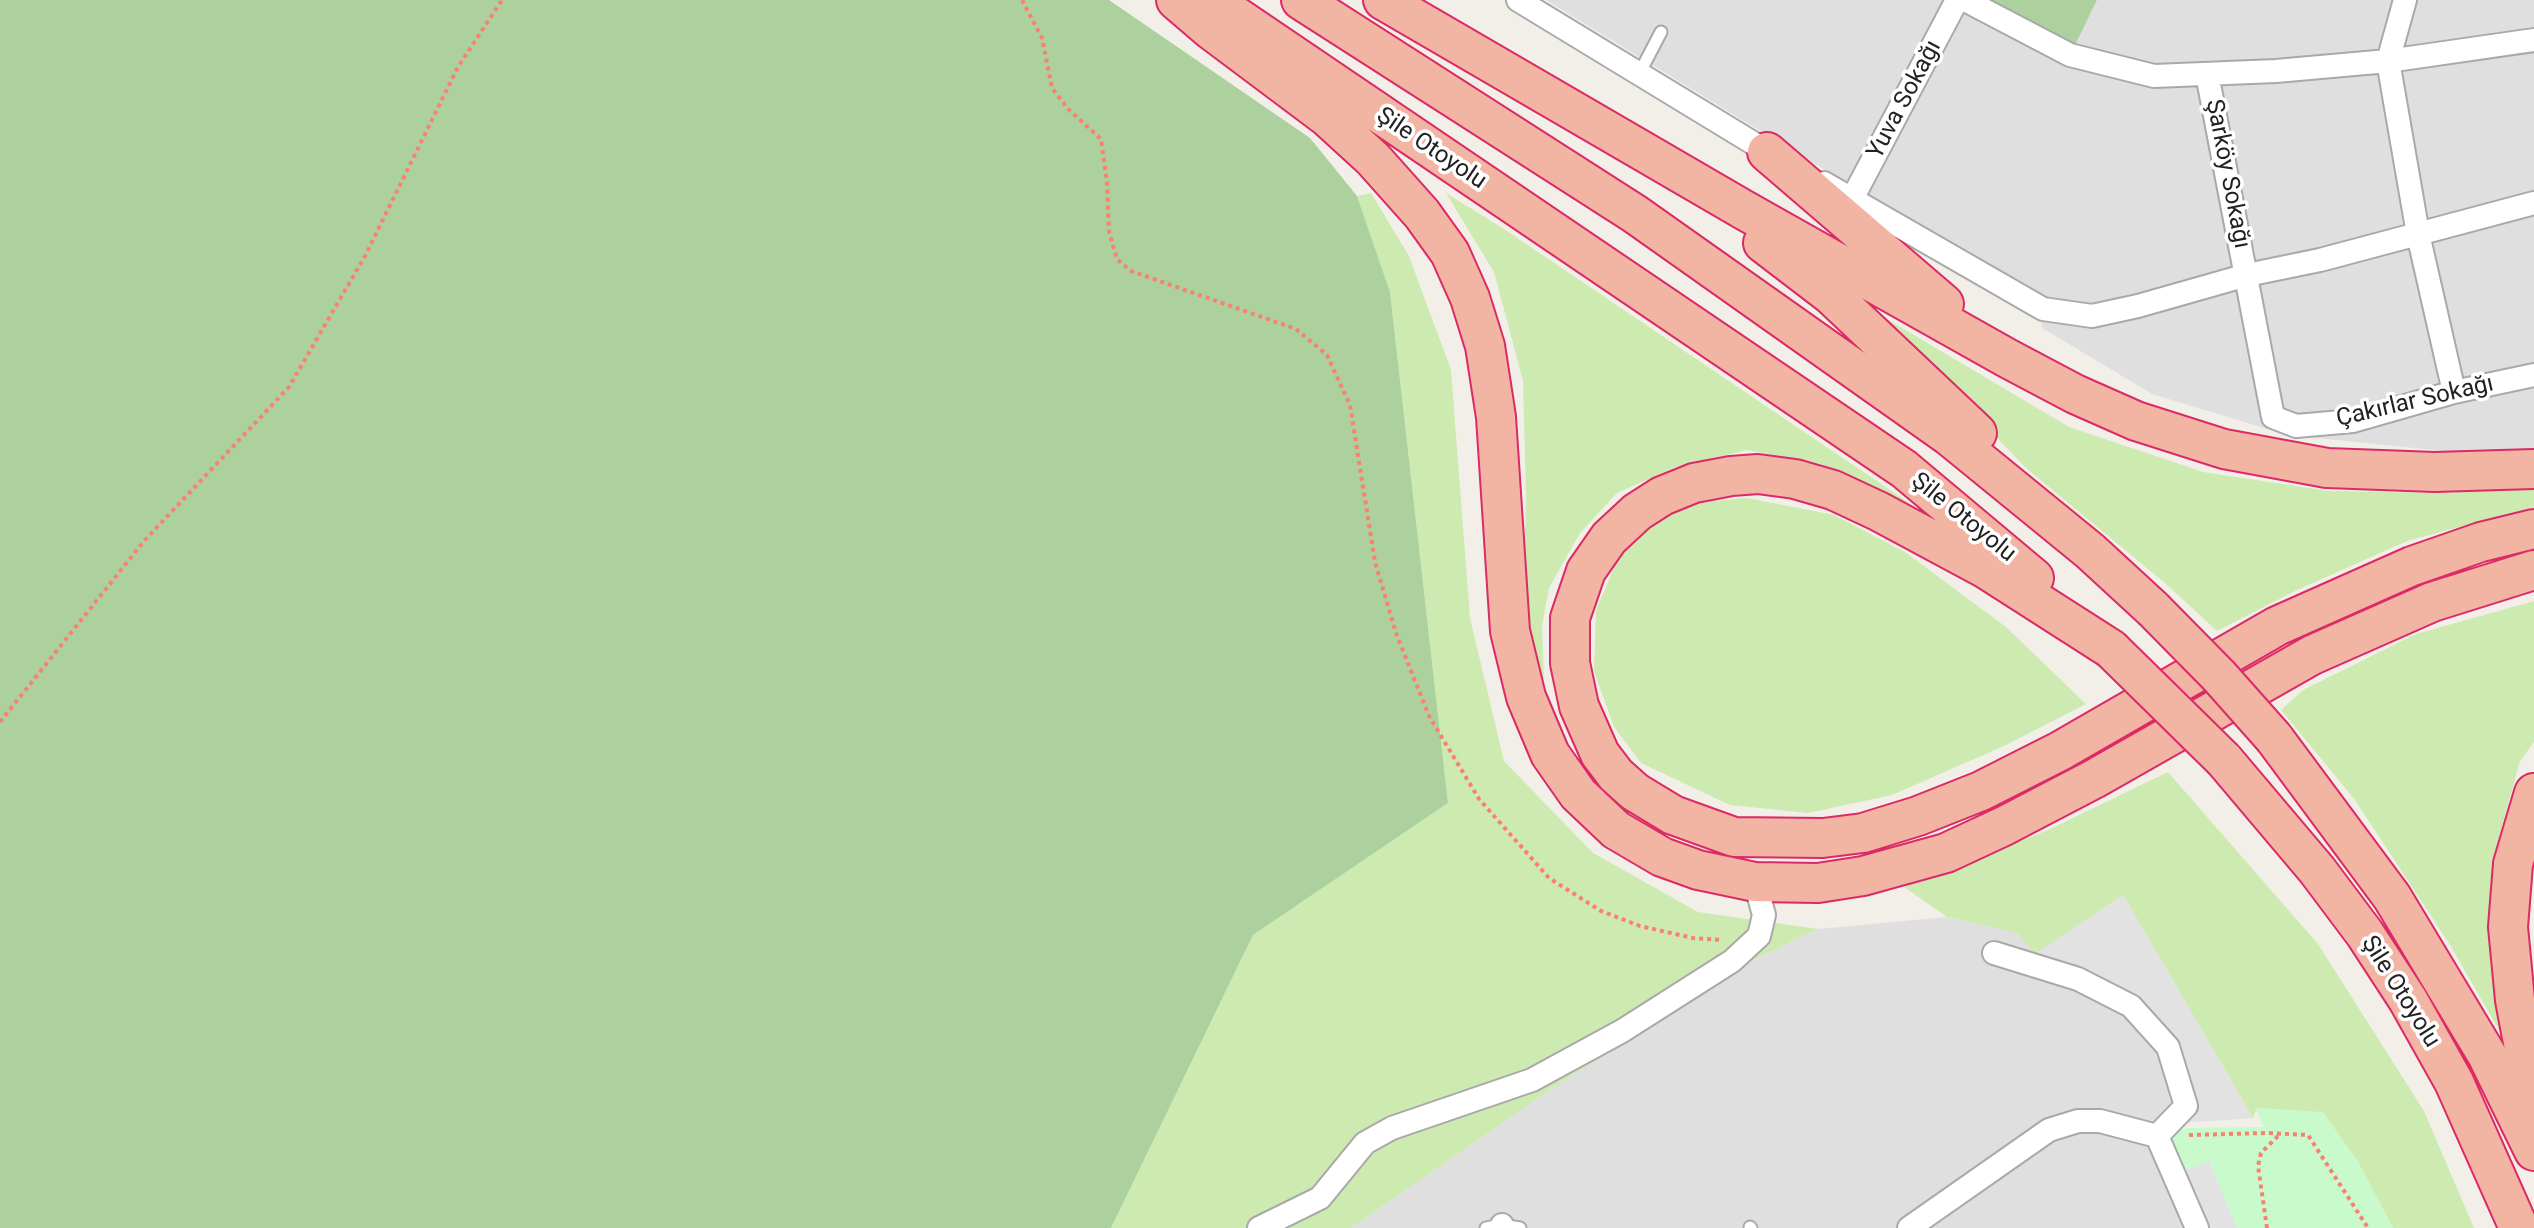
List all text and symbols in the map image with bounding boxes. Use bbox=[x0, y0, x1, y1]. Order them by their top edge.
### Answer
street label: Yuva Sokağı bbox=[1862, 36, 1948, 164]
street label: Şarköy Sokağı bbox=[2198, 97, 2256, 251]
street label: Şile Otoyolu bbox=[1371, 102, 1491, 196]
street label: Çakırlar Sokağı bbox=[2334, 370, 2496, 434]
street label: Şile Otoyolu bbox=[1905, 467, 2021, 569]
street label: Şile Otoyolu bbox=[2354, 931, 2446, 1053]

